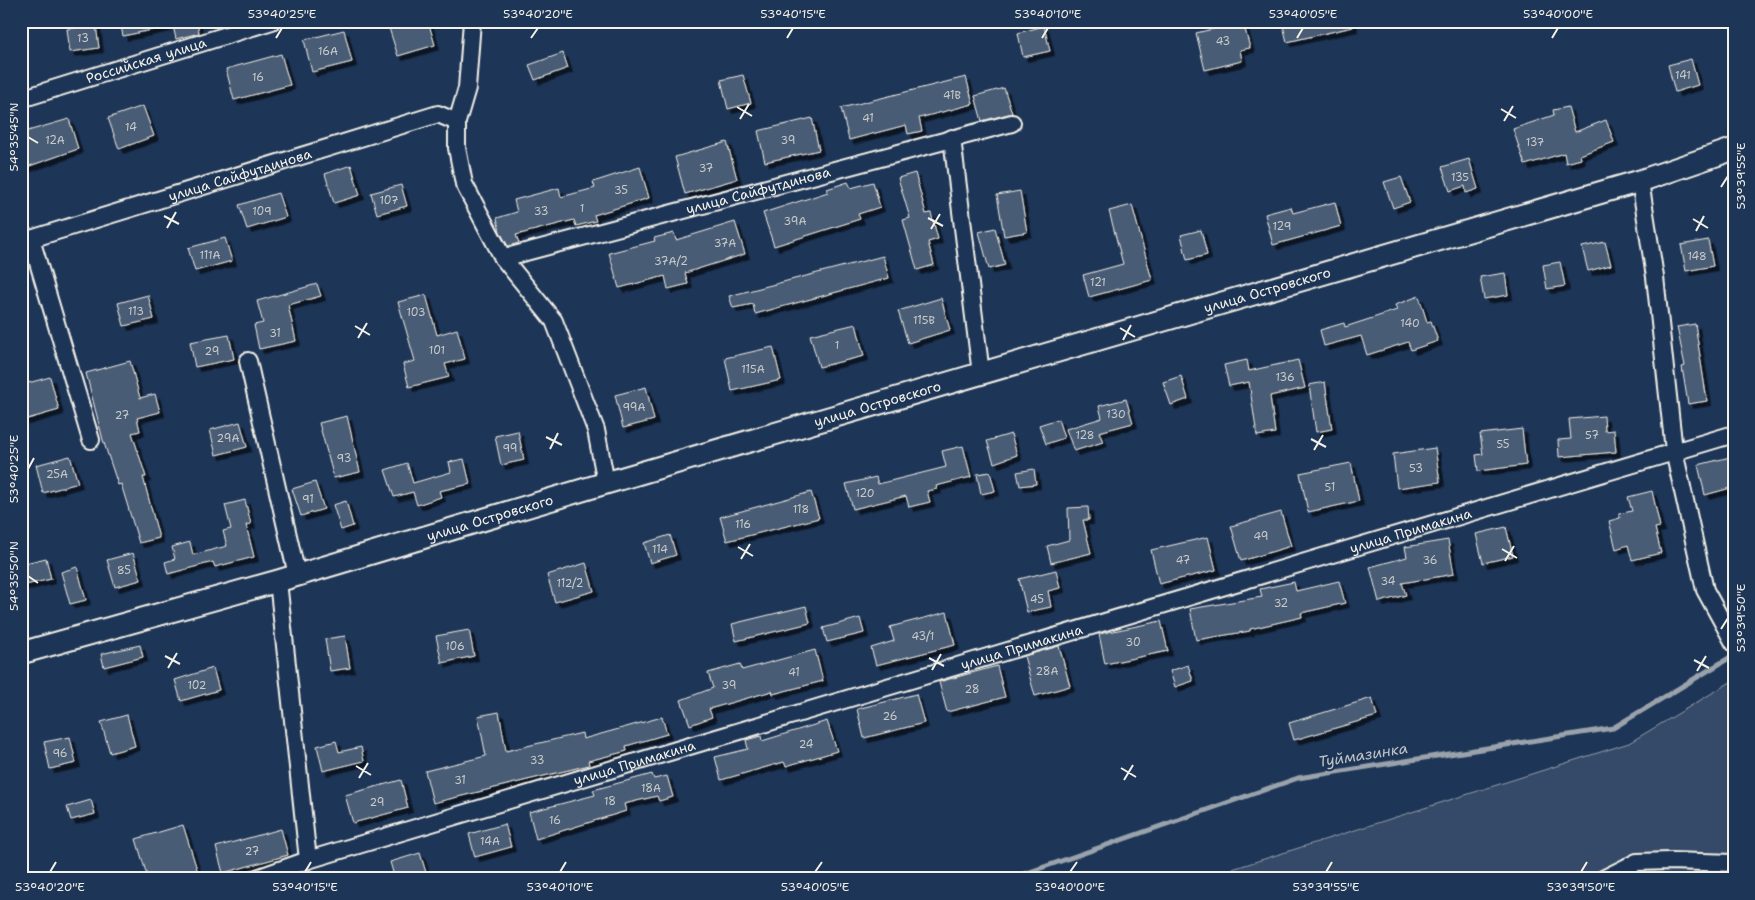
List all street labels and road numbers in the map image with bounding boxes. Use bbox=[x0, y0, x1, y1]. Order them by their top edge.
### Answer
street label: Российская улица bbox=[84, 33, 209, 87]
street label: улица Сайфутдинова bbox=[166, 144, 314, 205]
street label: улица Сайфутдинова bbox=[684, 162, 833, 218]
street label: улица Островского bbox=[1202, 263, 1333, 317]
street label: улица Островского bbox=[812, 377, 943, 431]
street label: улица Островского bbox=[424, 490, 555, 545]
street label: улица Примакина bbox=[1347, 504, 1474, 557]
street label: улица Примакина bbox=[958, 620, 1085, 674]
street label: улица Примакина bbox=[571, 736, 698, 789]

